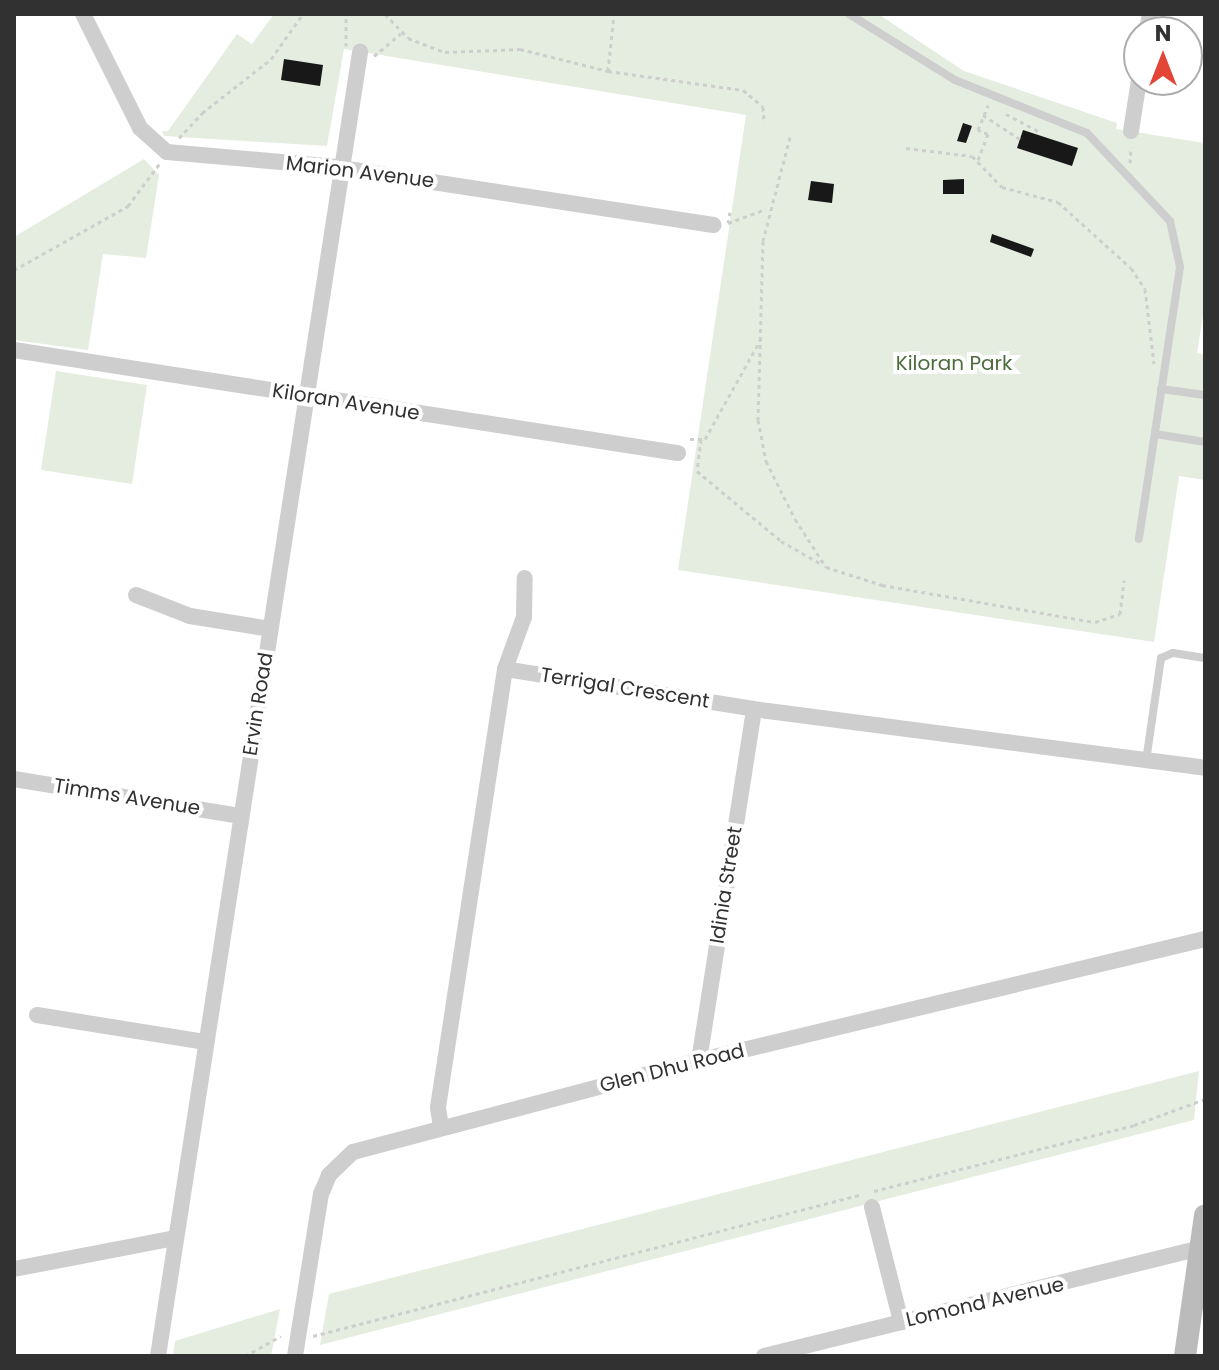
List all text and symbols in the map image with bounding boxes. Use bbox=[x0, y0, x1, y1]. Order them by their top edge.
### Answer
north arrow bbox=[1123, 16, 1203, 96]
text: N bbox=[1155, 18, 1171, 49]
street label: Marion Avenue bbox=[285, 151, 435, 193]
park label: Kiloran Park bbox=[896, 351, 1012, 375]
street label: Kiloran Avenue bbox=[271, 379, 421, 425]
street label: Ervin Road bbox=[238, 651, 278, 757]
street label: Terrigal Crescent bbox=[539, 663, 711, 713]
street label: Timms Avenue bbox=[52, 774, 202, 820]
street label: Idinia Street bbox=[705, 825, 747, 945]
street label: Glen Dhu Road bbox=[597, 1038, 747, 1098]
street label: Lomond Avenue bbox=[904, 1272, 1066, 1332]

